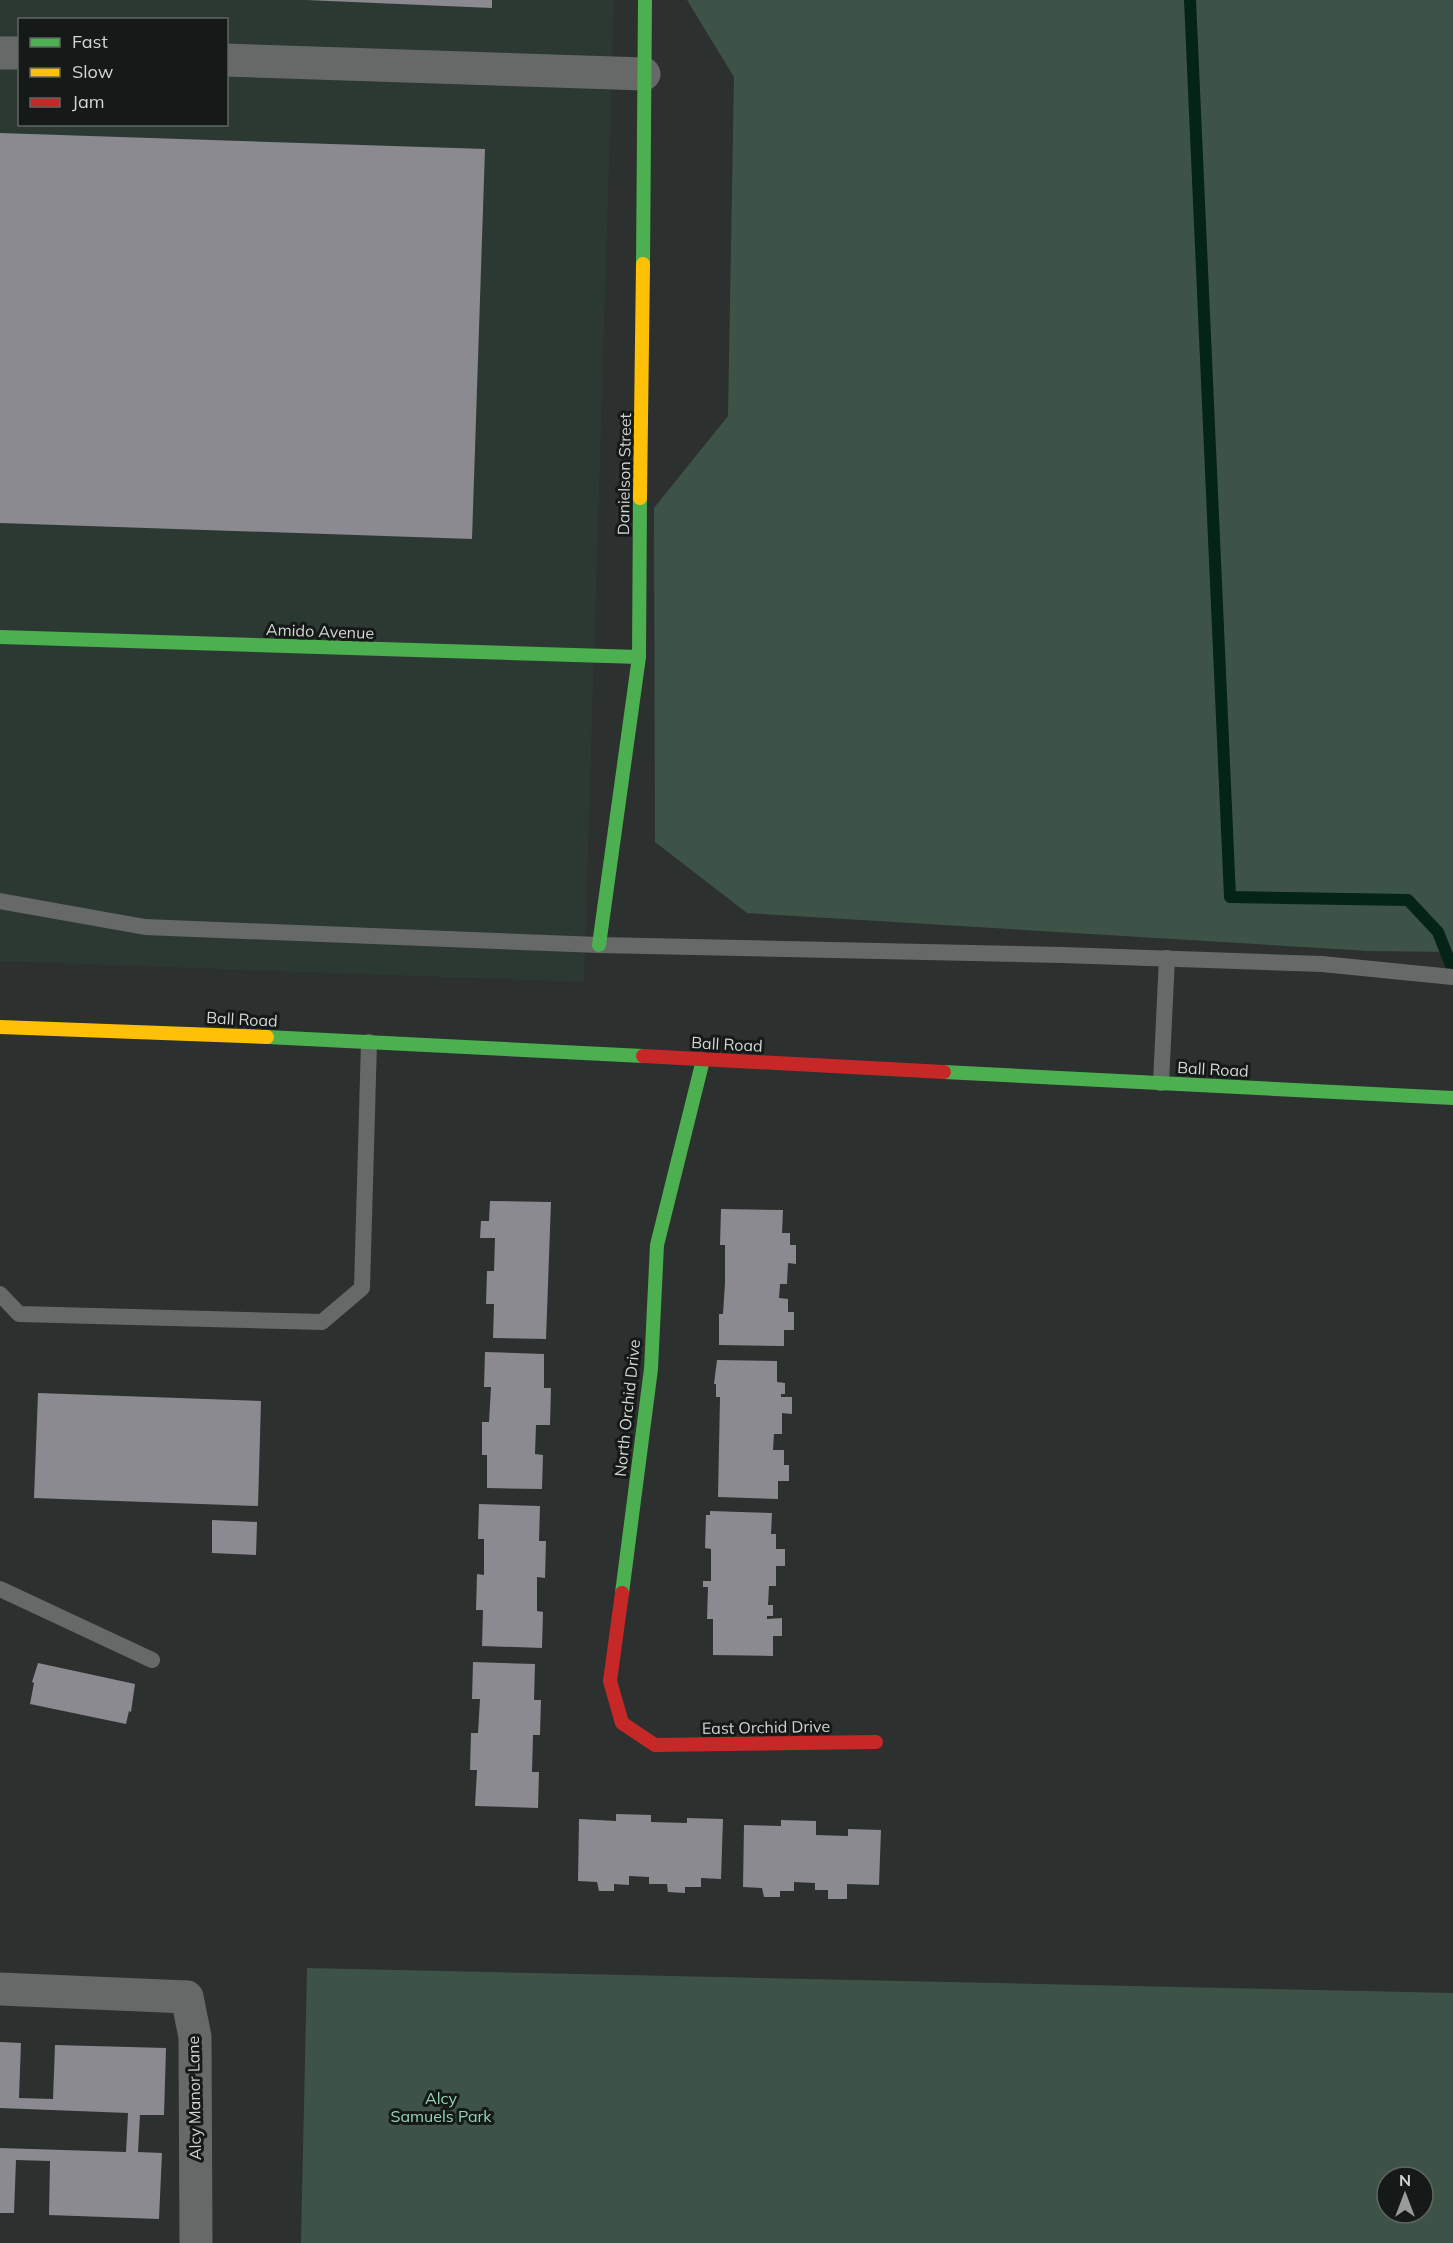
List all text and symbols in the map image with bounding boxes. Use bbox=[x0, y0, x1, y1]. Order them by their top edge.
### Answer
legend bbox=[18, 18, 228, 126]
text: Fast bbox=[72, 30, 108, 53]
text: Slow bbox=[72, 60, 114, 83]
text: Jam bbox=[72, 90, 105, 113]
street label: Danielson Street bbox=[613, 412, 635, 535]
street label: Amido Avenue bbox=[266, 619, 374, 643]
street label: Ball Road bbox=[206, 1007, 278, 1031]
street label: Ball Road bbox=[691, 1032, 763, 1056]
street label: Ball Road bbox=[1177, 1057, 1249, 1081]
street label: North Orchid Drive bbox=[610, 1338, 644, 1478]
street label: East Orchid Drive bbox=[702, 1716, 830, 1738]
street label: Alcy Manor Lane bbox=[183, 2036, 205, 2160]
park label: Alcy Samuels Park bbox=[390, 2088, 492, 2126]
north arrow bbox=[1375, 2165, 1435, 2225]
text: N bbox=[1399, 2170, 1411, 2190]

